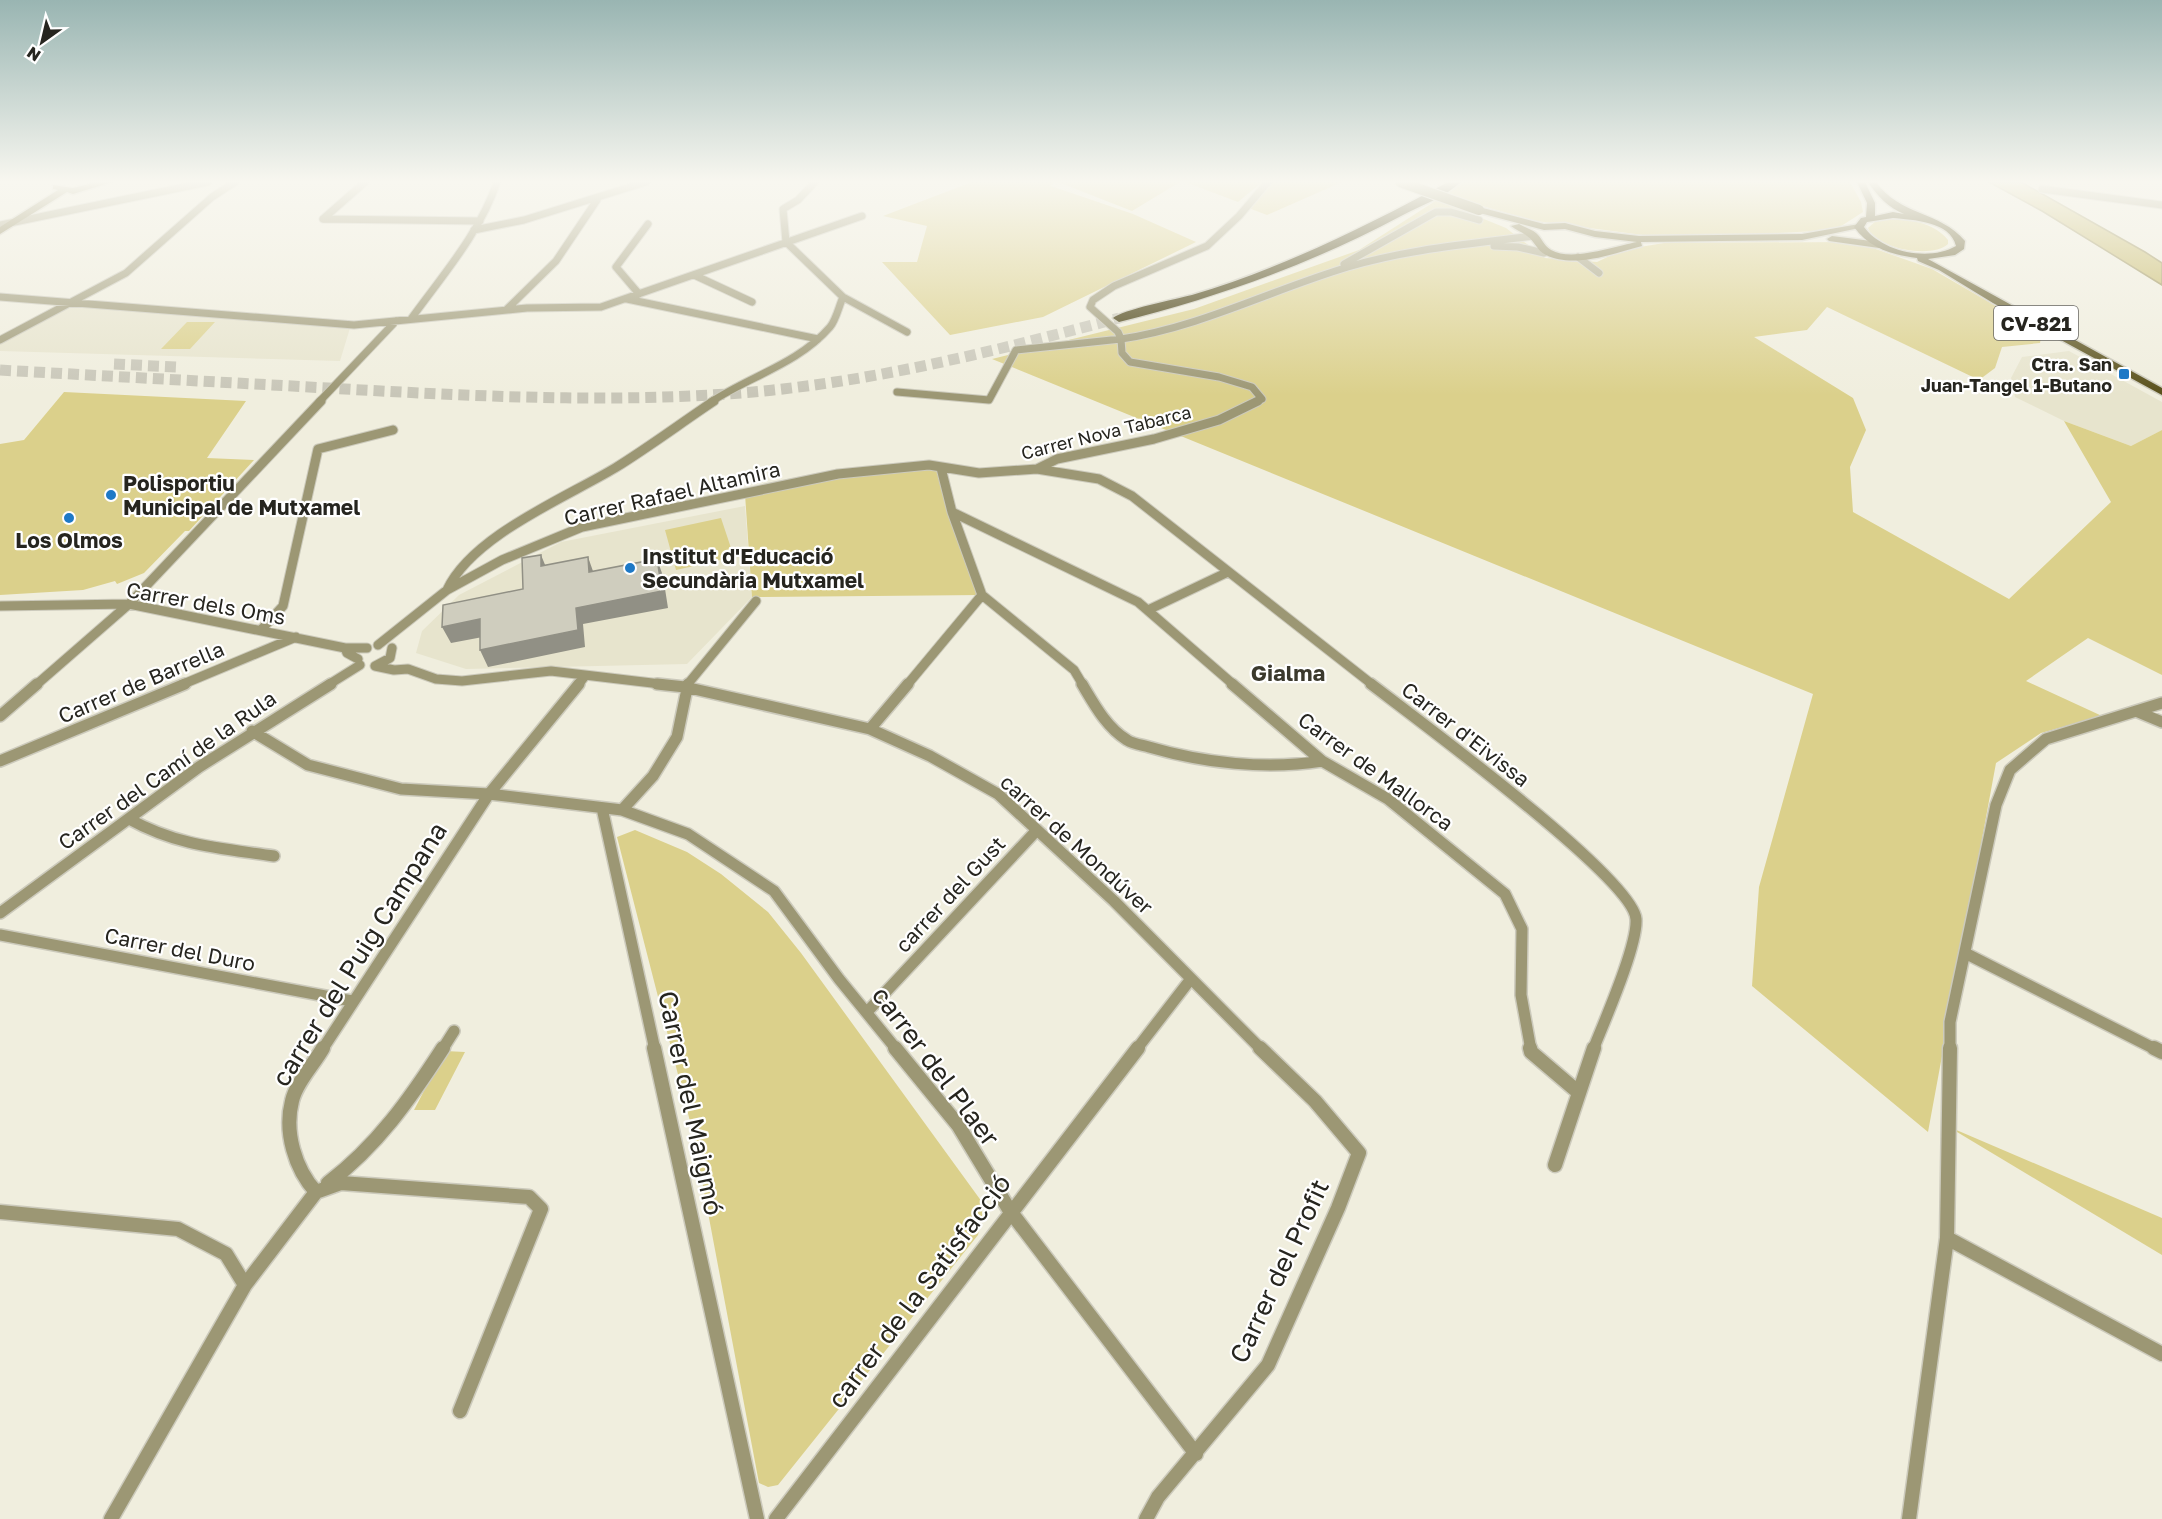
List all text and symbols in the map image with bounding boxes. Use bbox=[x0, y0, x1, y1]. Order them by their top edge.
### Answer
north arrow bbox=[12, 12, 72, 72]
text: N bbox=[23, 43, 44, 66]
road number: CV-821 bbox=[1994, 306, 2078, 340]
place label: Ctra. San Juan-Tangel 1-Butano bbox=[1921, 353, 2112, 396]
marker: Ctra. San Juan-Tangel 1-Butano bbox=[2117, 367, 2131, 381]
street label: Carrer Nova Tabarca bbox=[1019, 400, 1193, 464]
street label: Carrer Rafael Altamira bbox=[561, 455, 783, 531]
place label: Polisportiu Municipal de Mutxamel bbox=[123, 470, 360, 520]
marker: Polisportiu Municipal de Mutxamel bbox=[104, 488, 118, 502]
marker: Los Olmos bbox=[62, 511, 76, 525]
place label: Los Olmos bbox=[15, 527, 123, 553]
place label: Institut d'Educació Secundària Mutxamel bbox=[642, 543, 864, 593]
marker: Institut d'Educació Secundària Mutxamel bbox=[623, 561, 637, 575]
street label: Carrer dels Oms bbox=[124, 576, 288, 630]
street label: Carrer de Barrella bbox=[54, 635, 228, 729]
district label: Gialma bbox=[1251, 659, 1325, 686]
street label: Carrer d'Eivissa bbox=[1397, 676, 1535, 792]
street label: Carrer del Camí de la Rula bbox=[53, 685, 281, 855]
street label: Carrer de Mallorca bbox=[1293, 706, 1459, 836]
street label: carrer de Mondúver bbox=[995, 769, 1159, 919]
street label: carrer del Puig Campana bbox=[265, 816, 453, 1092]
street label: carrer del Gust bbox=[890, 831, 1010, 957]
street label: Carrer del Duro bbox=[102, 922, 258, 976]
street label: carrer del Plaer bbox=[866, 980, 1006, 1152]
street label: Carrer del Maigmó bbox=[652, 988, 730, 1218]
street label: carrer de la Satisfacció bbox=[821, 1168, 1017, 1414]
street label: Carrer del Profit bbox=[1223, 1174, 1335, 1368]

